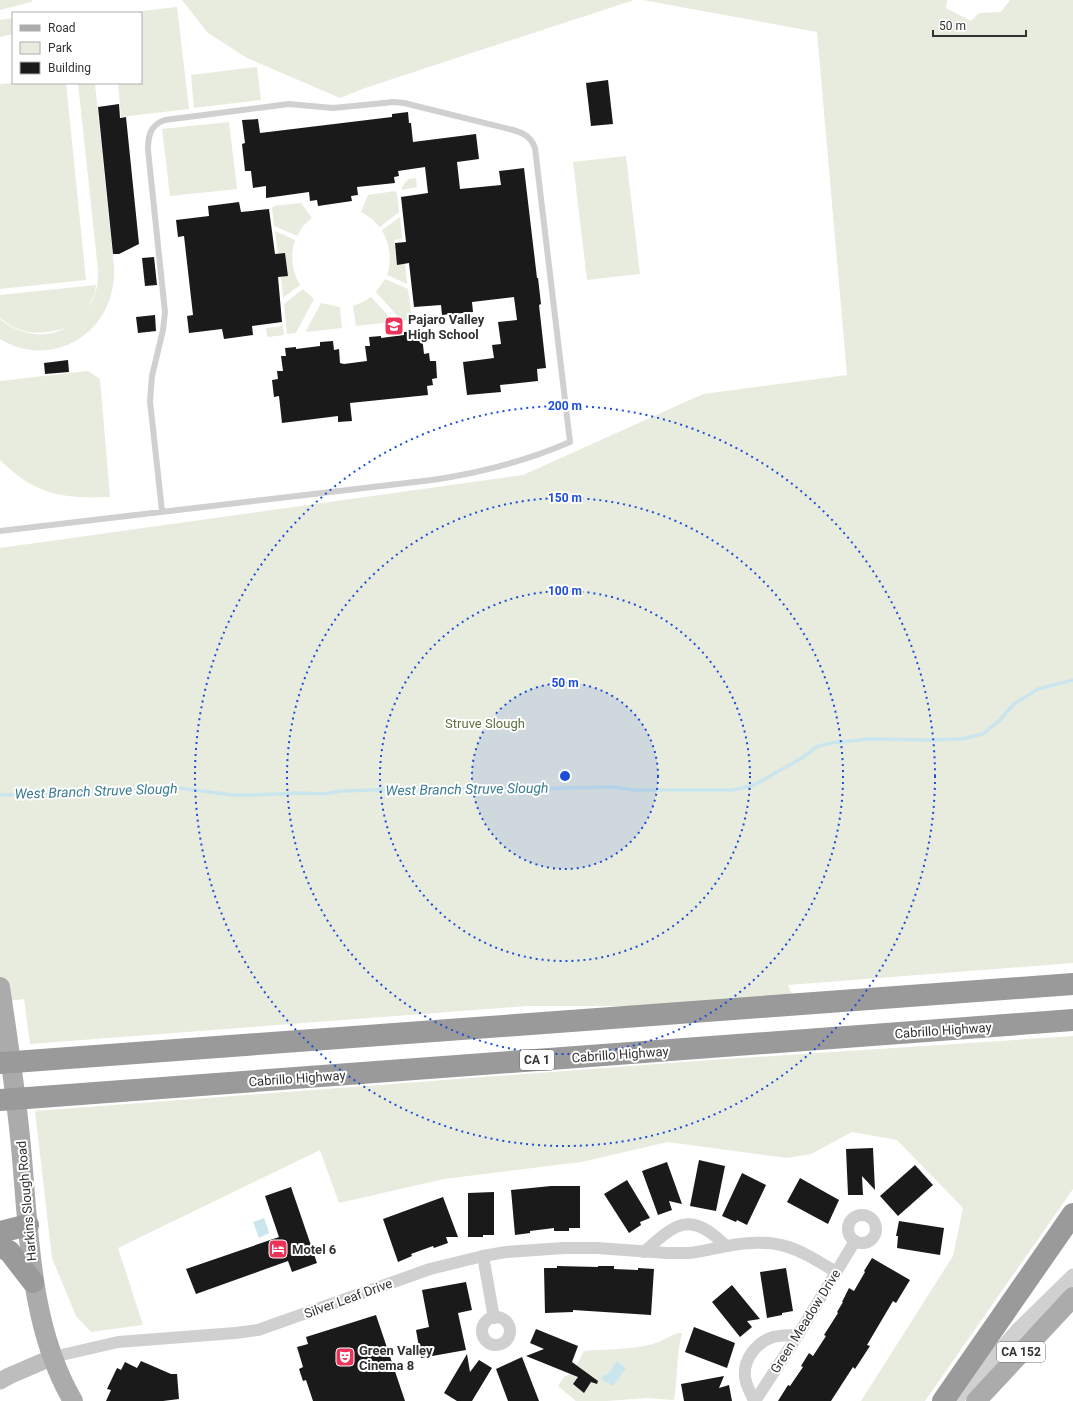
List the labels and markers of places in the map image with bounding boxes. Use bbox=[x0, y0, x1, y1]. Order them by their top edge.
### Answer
place label: Pajaro Valley High School bbox=[408, 312, 485, 342]
school or university icon: Pajaro Valley High School bbox=[383, 315, 405, 337]
centre of rings bbox=[558, 769, 572, 783]
hotel icon: Motel 6 bbox=[267, 1238, 289, 1260]
place label: Motel 6 bbox=[292, 1242, 337, 1257]
place label: Green Valley Cinema 8 bbox=[359, 1343, 433, 1373]
theatre icon: Green Valley Cinema 8 bbox=[334, 1346, 356, 1368]

